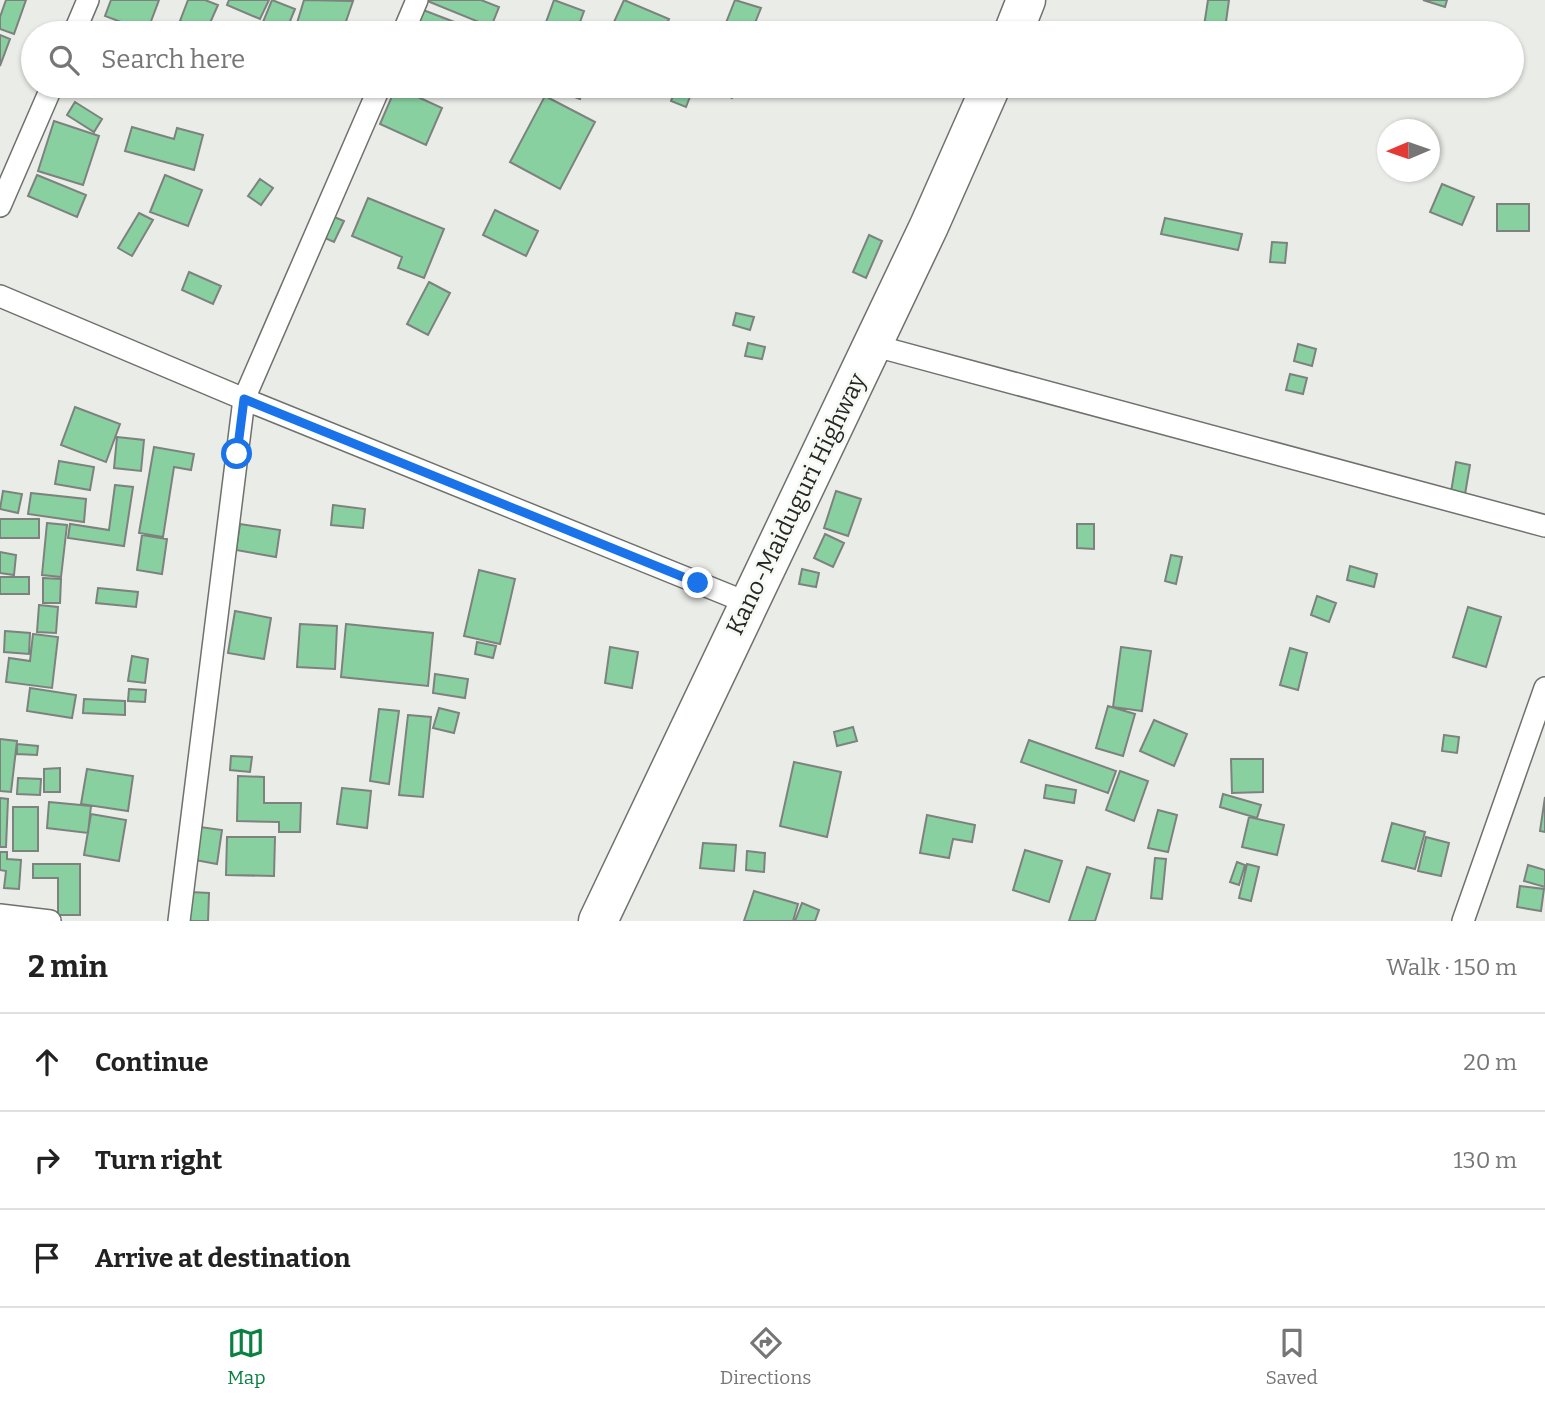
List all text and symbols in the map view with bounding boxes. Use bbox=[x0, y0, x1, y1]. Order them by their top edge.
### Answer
search box bbox=[21, 21, 1524, 98]
icon: search bbox=[45, 41, 83, 79]
text: Search here bbox=[101, 44, 245, 75]
north arrow bbox=[1377, 119, 1440, 182]
street label: Kano-Maiduguri Highway bbox=[720, 368, 872, 639]
route start bbox=[221, 438, 252, 469]
route end bbox=[682, 567, 713, 598]
text: 2 min bbox=[28, 949, 108, 985]
text: Walk · 150 m bbox=[1386, 953, 1517, 981]
icon: ahead bbox=[28, 1043, 66, 1081]
text: Continue bbox=[95, 1047, 209, 1078]
text: 20 m bbox=[1463, 1048, 1517, 1076]
icon: right bbox=[28, 1141, 66, 1179]
text: Turn right bbox=[95, 1145, 222, 1176]
text: 130 m bbox=[1453, 1146, 1517, 1174]
icon: arrive bbox=[28, 1239, 66, 1277]
text: Arrive at destination bbox=[95, 1243, 350, 1274]
tab: Map bbox=[227, 1324, 266, 1389]
tab: Directions bbox=[720, 1324, 811, 1389]
tab: Saved bbox=[1266, 1324, 1318, 1389]

